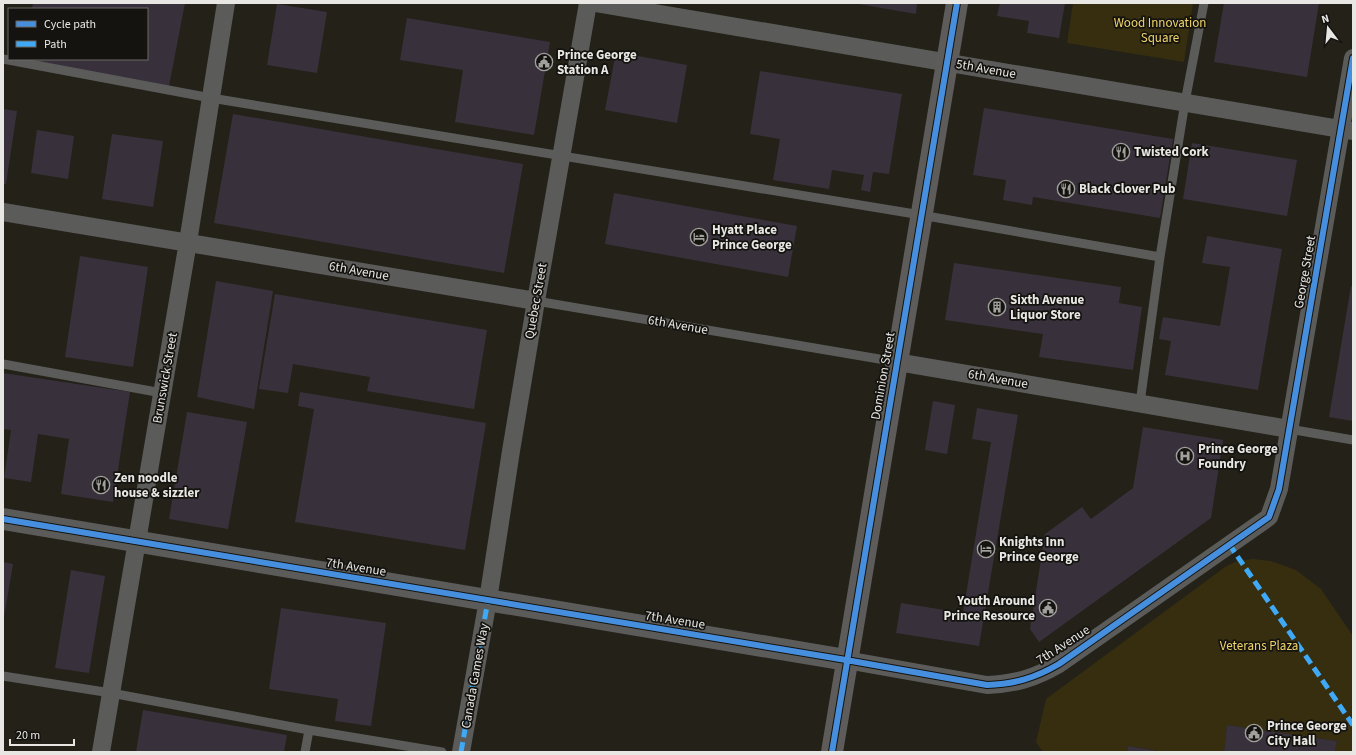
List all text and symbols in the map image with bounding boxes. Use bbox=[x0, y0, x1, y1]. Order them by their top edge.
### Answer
legend bbox=[8, 8, 148, 60]
north arrow bbox=[1308, 8, 1348, 48]
text: N bbox=[1320, 11, 1331, 27]
park label: Wood Innovation Square bbox=[1114, 14, 1206, 47]
text: Cycle path bbox=[44, 16, 96, 33]
text: Path bbox=[44, 36, 67, 53]
place label: Prince George Station A bbox=[557, 46, 637, 79]
public building icon: Prince George Station A bbox=[534, 52, 554, 72]
street label: 5th Avenue bbox=[955, 55, 1017, 83]
restaurant icon: Twisted Cork bbox=[1111, 142, 1131, 162]
place label: Twisted Cork bbox=[1134, 143, 1210, 161]
restaurant icon: Black Clover Pub bbox=[1056, 179, 1076, 199]
place label: Black Clover Pub bbox=[1079, 180, 1175, 198]
place label: Hyatt Place Prince George bbox=[712, 221, 792, 254]
hotel icon: Hyatt Place Prince George bbox=[689, 227, 709, 247]
street label: George Street bbox=[1290, 233, 1320, 310]
street label: 6th Avenue bbox=[328, 257, 390, 285]
street label: Quebec Street bbox=[520, 261, 552, 340]
place label: Sixth Avenue Liquor Store bbox=[1010, 291, 1085, 324]
building icon: Sixth Avenue Liquor Store bbox=[987, 297, 1007, 317]
street label: 6th Avenue bbox=[647, 311, 709, 339]
street label: Dominion Street bbox=[866, 330, 900, 421]
street label: Brunswick Street bbox=[148, 331, 182, 425]
street label: 6th Avenue bbox=[967, 365, 1029, 393]
place label: Prince George Foundry bbox=[1198, 440, 1278, 473]
hospital icon: Prince George Foundry bbox=[1175, 446, 1195, 466]
place label: Zen noodle house & sizzler bbox=[114, 469, 200, 502]
restaurant icon: Zen noodle house & sizzler bbox=[91, 475, 111, 495]
place label: Knights Inn Prince George bbox=[999, 533, 1079, 566]
hotel icon: Knights Inn Prince George bbox=[976, 539, 996, 559]
street label: 7th Avenue bbox=[325, 553, 387, 581]
place label: Youth Around Prince Resource bbox=[944, 592, 1035, 625]
public building icon: Youth Around Prince Resource bbox=[1038, 598, 1058, 618]
street label: 7th Avenue bbox=[644, 606, 706, 634]
street label: 7th Avenue bbox=[1033, 621, 1093, 669]
street label: Canada Games Way bbox=[457, 622, 493, 730]
park label: Veterans Plaza bbox=[1220, 637, 1298, 655]
place label: Prince George City Hall bbox=[1267, 717, 1347, 750]
scale bar bbox=[10, 721, 74, 747]
public building icon: Prince George City Hall bbox=[1244, 723, 1264, 743]
text: 20 m bbox=[16, 727, 40, 744]

